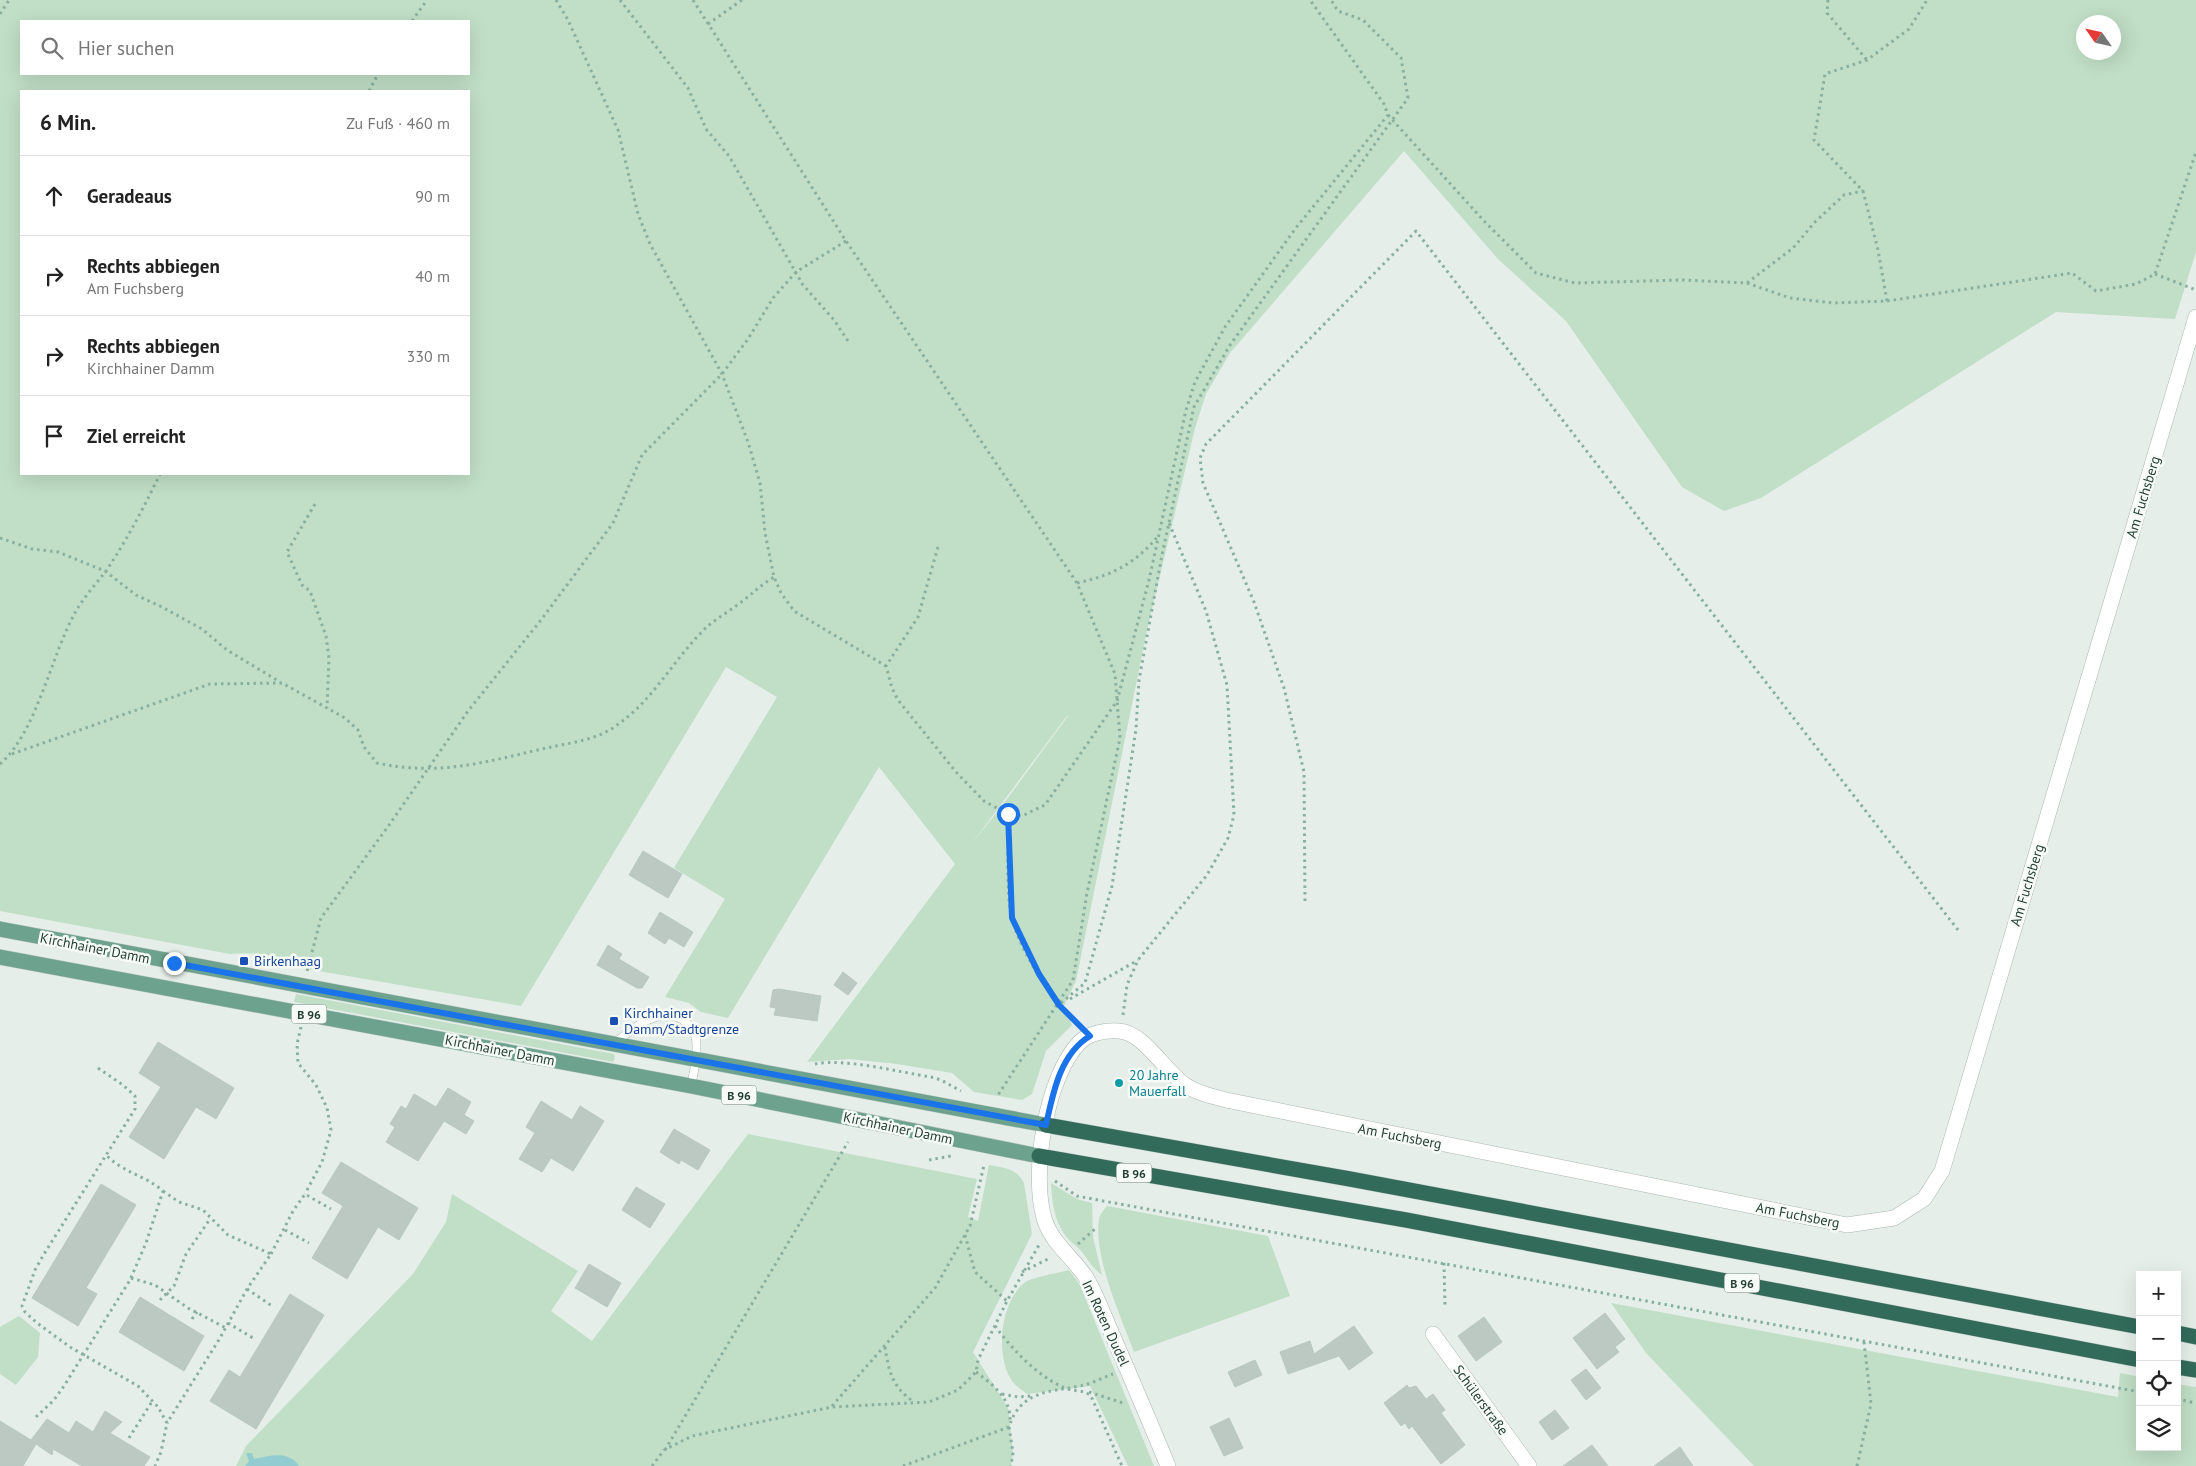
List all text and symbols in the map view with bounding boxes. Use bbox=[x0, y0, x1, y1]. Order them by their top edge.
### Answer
north arrow bbox=[2076, 15, 2121, 60]
search box bbox=[20, 20, 470, 75]
icon: search bbox=[38, 34, 66, 62]
text: Hier suchen bbox=[78, 36, 174, 60]
text: 6 Min. bbox=[40, 109, 96, 136]
text: Zu Fuß · 460 m bbox=[346, 113, 450, 133]
icon: ahead bbox=[40, 182, 68, 210]
text: Geradeaus bbox=[87, 184, 172, 208]
text: 90 m bbox=[415, 186, 450, 206]
text: Rechts abbiegen bbox=[87, 254, 220, 278]
icon: right bbox=[40, 262, 68, 290]
text: 40 m bbox=[415, 266, 450, 286]
text: Am Fuchsberg bbox=[87, 278, 184, 298]
text: Rechts abbiegen bbox=[87, 334, 220, 358]
icon: right bbox=[40, 342, 68, 370]
text: 330 m bbox=[407, 346, 450, 366]
text: Kirchhainer Damm bbox=[87, 358, 214, 378]
icon: arrive bbox=[40, 422, 68, 450]
text: Ziel erreicht bbox=[87, 424, 185, 448]
street label: Am Fuchsberg bbox=[2122, 454, 2164, 540]
route start bbox=[997, 803, 1020, 826]
street label: Am Fuchsberg bbox=[2006, 842, 2048, 928]
street label: Kirchhainer Damm bbox=[39, 929, 151, 967]
route end bbox=[163, 952, 186, 975]
place label: Birkenhaag bbox=[254, 952, 321, 970]
marker: Birkenhaag bbox=[238, 955, 250, 967]
road number: B 96 bbox=[292, 1004, 326, 1024]
place label: Kirchhainer Damm/Stadtgrenze bbox=[624, 1004, 739, 1038]
marker: Kirchhainer Damm/Stadtgrenze bbox=[608, 1015, 620, 1027]
street label: Kirchhainer Damm bbox=[444, 1031, 556, 1069]
place label: 20 Jahre Mauerfall bbox=[1129, 1066, 1186, 1100]
marker: 20 Jahre Mauerfall bbox=[1113, 1077, 1125, 1089]
road number: B 96 bbox=[722, 1086, 756, 1104]
street label: Kirchhainer Damm bbox=[842, 1108, 954, 1148]
street label: Am Fuchsberg bbox=[1357, 1119, 1443, 1153]
road number: B 96 bbox=[1116, 1164, 1152, 1182]
street label: Am Fuchsberg bbox=[1755, 1198, 1841, 1232]
map controls bbox=[2136, 1271, 2181, 1451]
button: + bbox=[2136, 1271, 2181, 1316]
road number: B 96 bbox=[1724, 1274, 1760, 1292]
street label: Im Roten Dudel bbox=[1078, 1277, 1134, 1369]
button: − bbox=[2136, 1316, 2181, 1361]
street label: Schülerstraße bbox=[1449, 1361, 1513, 1439]
button: locate bbox=[2136, 1361, 2181, 1406]
button: layers bbox=[2136, 1406, 2181, 1451]

